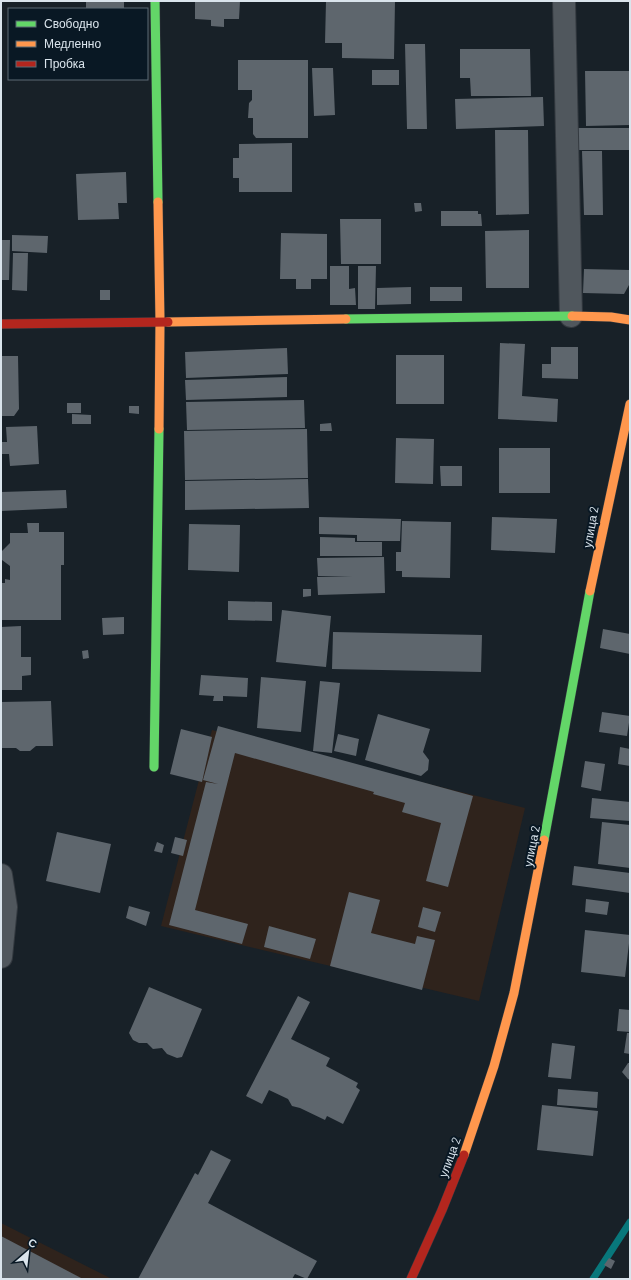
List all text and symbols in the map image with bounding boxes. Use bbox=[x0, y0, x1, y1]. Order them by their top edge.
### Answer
legend bbox=[8, 8, 148, 80]
text: Свободно bbox=[44, 16, 99, 31]
text: Медленно bbox=[44, 36, 101, 51]
text: Пробка bbox=[44, 56, 85, 71]
street label: улица 2 bbox=[579, 505, 602, 549]
street label: улица 2 bbox=[520, 824, 543, 868]
street label: улица 2 bbox=[435, 1135, 464, 1179]
north arrow bbox=[8, 1232, 48, 1272]
text: С bbox=[26, 1235, 40, 1250]

